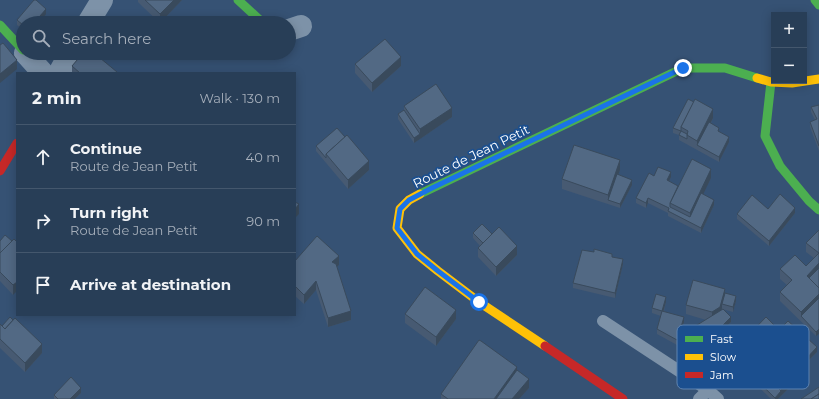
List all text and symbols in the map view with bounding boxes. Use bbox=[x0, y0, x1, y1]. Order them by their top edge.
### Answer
map controls bbox=[771, 12, 807, 84]
button: + bbox=[771, 12, 807, 48]
search box bbox=[16, 16, 296, 60]
icon: search bbox=[30, 27, 52, 49]
text: Search here bbox=[62, 29, 151, 48]
button: − bbox=[771, 48, 807, 84]
route end bbox=[674, 59, 692, 77]
text: 2 min bbox=[32, 88, 82, 108]
text: Walk · 130 m bbox=[199, 90, 280, 106]
street label: Route de Jean Petit bbox=[410, 121, 532, 191]
text: Continue bbox=[70, 139, 142, 158]
icon: ahead bbox=[32, 146, 54, 168]
text: 40 m bbox=[246, 149, 280, 165]
text: Route de Jean Petit bbox=[70, 158, 198, 174]
text: Turn right bbox=[70, 203, 149, 222]
icon: right bbox=[32, 210, 54, 232]
text: 90 m bbox=[246, 213, 280, 229]
text: Route de Jean Petit bbox=[70, 222, 198, 238]
icon: arrive bbox=[32, 274, 54, 296]
text: Arrive at destination bbox=[70, 275, 231, 294]
route start bbox=[470, 293, 488, 311]
legend bbox=[677, 325, 809, 389]
text: Fast bbox=[710, 332, 734, 346]
text: Slow bbox=[710, 350, 736, 364]
text: Jam bbox=[709, 368, 734, 382]

